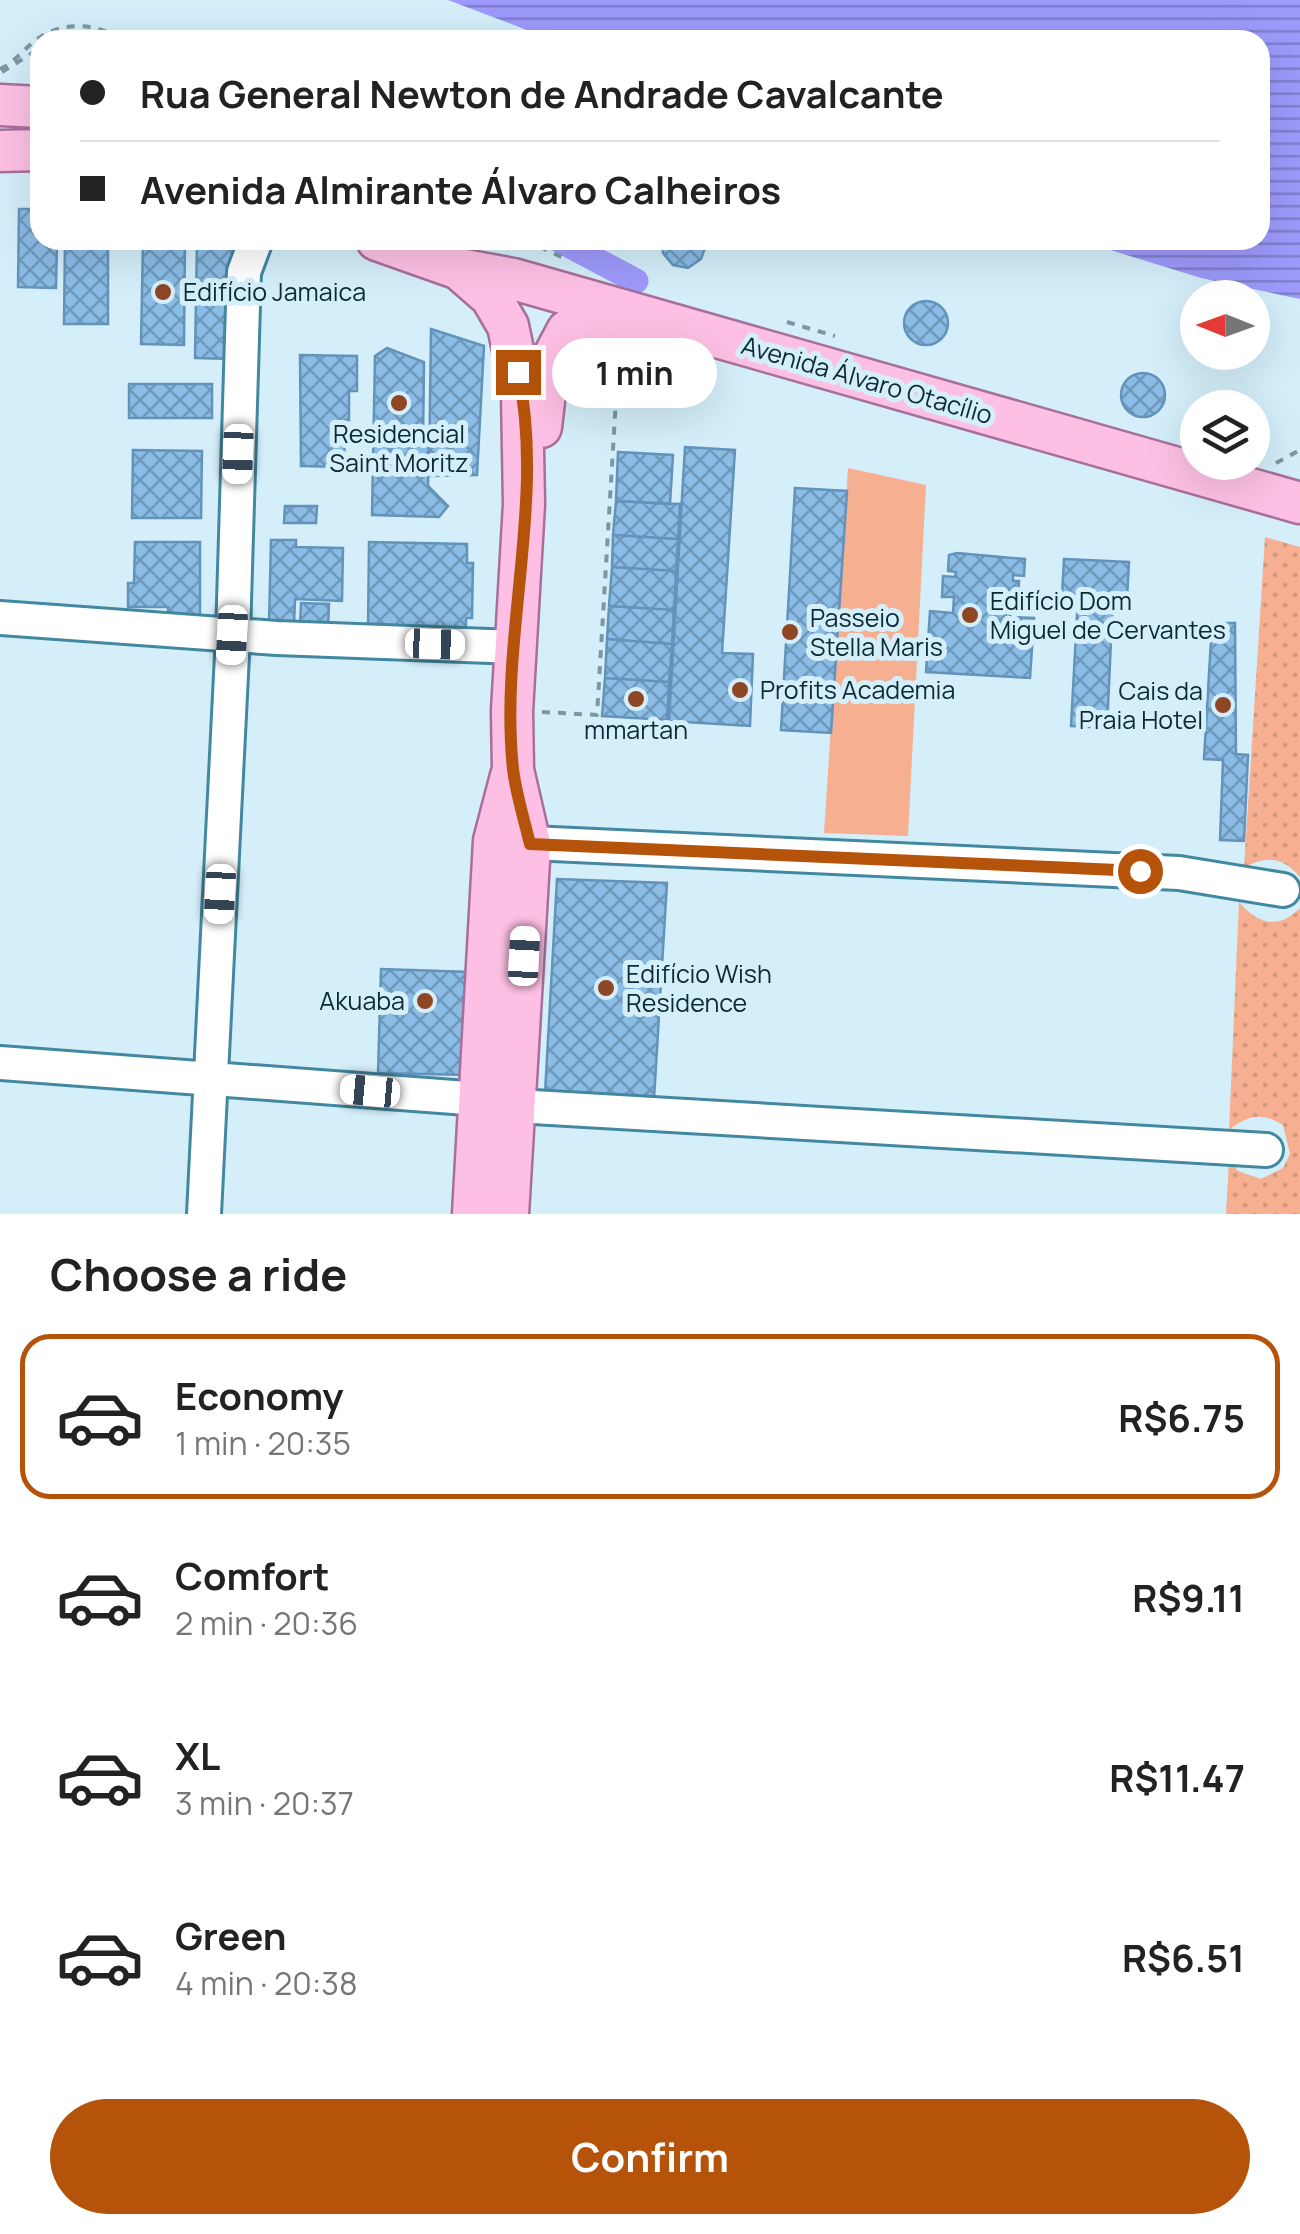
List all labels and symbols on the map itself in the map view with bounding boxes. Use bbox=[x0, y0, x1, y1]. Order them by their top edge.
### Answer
place label: Edifício Jamaica bbox=[183, 274, 366, 309]
north arrow bbox=[1180, 280, 1270, 370]
marker: Edifício Jamaica bbox=[152, 281, 174, 303]
street label: Avenida Álvaro Otacílio bbox=[738, 327, 997, 432]
callout: 1 min bbox=[553, 337, 718, 407]
route end bbox=[496, 350, 541, 395]
marker: Residencial Saint Moritz bbox=[388, 392, 410, 414]
place label: Residencial Saint Moritz bbox=[330, 416, 468, 480]
car bbox=[222, 423, 254, 485]
place label: Edifício Dom Miguel de Cervantes bbox=[990, 583, 1226, 647]
place label: Passeio Stella Maris bbox=[810, 600, 943, 664]
car bbox=[215, 604, 249, 666]
marker: Edifício Dom Miguel de Cervantes bbox=[959, 604, 981, 626]
marker: Passeio Stella Maris bbox=[779, 621, 801, 643]
car bbox=[404, 628, 466, 660]
place label: Profits Academia bbox=[760, 672, 955, 707]
place label: Cais da Praia Hotel bbox=[1079, 673, 1203, 737]
marker: Profits Academia bbox=[729, 679, 751, 701]
marker: mmartan bbox=[625, 688, 647, 710]
marker: Cais da Praia Hotel bbox=[1212, 694, 1234, 716]
place label: mmartan bbox=[584, 712, 688, 747]
route start bbox=[1118, 849, 1163, 894]
car bbox=[203, 863, 237, 925]
car bbox=[507, 925, 541, 987]
place label: Edifício Wish Residence bbox=[626, 956, 772, 1020]
marker: Edifício Wish Residence bbox=[595, 977, 617, 999]
place label: Akuaba bbox=[319, 983, 405, 1018]
marker: Akuaba bbox=[414, 990, 436, 1012]
car bbox=[339, 1073, 401, 1109]

